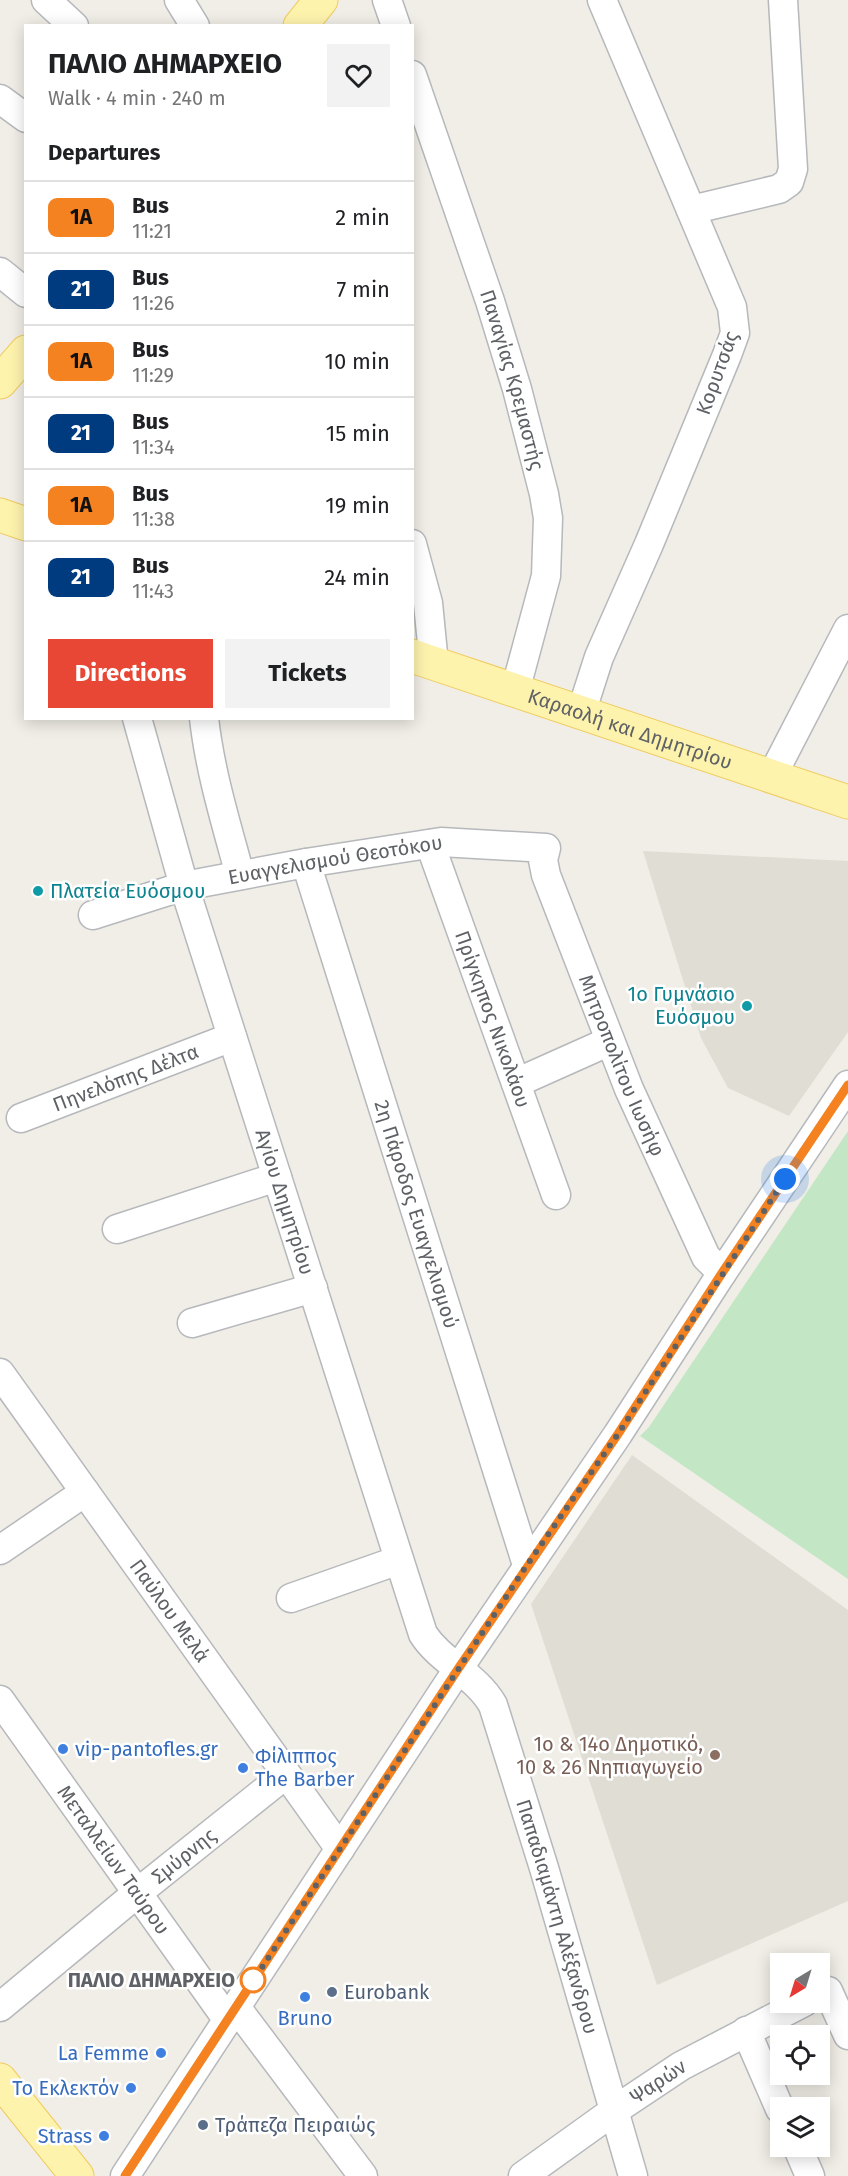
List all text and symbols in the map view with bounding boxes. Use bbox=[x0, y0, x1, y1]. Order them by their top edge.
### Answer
button: heart bbox=[327, 44, 390, 107]
text: ΠΑΛΙΟ ΔΗΜΑΡΧΕΙΟ bbox=[48, 47, 282, 80]
text: Walk · 4 min · 240 m bbox=[48, 86, 226, 110]
text: Departures bbox=[48, 139, 160, 166]
text: Bus bbox=[132, 192, 169, 219]
text: 1Α bbox=[70, 204, 92, 230]
text: 2 min bbox=[335, 204, 390, 231]
text: 11:21 bbox=[132, 219, 172, 243]
text: Bus bbox=[132, 264, 169, 291]
text: 21 bbox=[71, 276, 91, 302]
text: 7 min bbox=[336, 276, 390, 303]
street label: Παναγίας Κρεμαστής bbox=[475, 286, 549, 473]
text: 11:26 bbox=[132, 291, 174, 315]
street label: Κορυτσάς bbox=[691, 328, 743, 418]
text: Bus bbox=[132, 336, 169, 363]
text: 1Α bbox=[70, 348, 92, 374]
text: 10 min bbox=[324, 348, 390, 375]
text: 11:29 bbox=[132, 363, 174, 387]
text: Bus bbox=[132, 408, 169, 435]
text: 21 bbox=[71, 420, 91, 446]
text: 15 min bbox=[326, 420, 390, 447]
text: 11:34 bbox=[132, 435, 175, 459]
text: Bus bbox=[132, 480, 169, 507]
text: 1Α bbox=[70, 492, 92, 518]
text: 19 min bbox=[325, 492, 390, 519]
text: 11:38 bbox=[132, 507, 175, 531]
text: Bus bbox=[132, 552, 169, 579]
text: 21 bbox=[71, 564, 91, 590]
text: 24 min bbox=[324, 564, 390, 591]
text: 11:43 bbox=[132, 579, 174, 603]
button: Directions bbox=[48, 639, 213, 708]
button: Tickets bbox=[225, 639, 390, 708]
street label: Καραολή και Δημητρίου bbox=[525, 684, 735, 774]
street label: Ευαγγελισμού Θεοτόκου bbox=[226, 830, 444, 889]
place label: Πλατεία Ευόσμου bbox=[50, 879, 205, 903]
marker: Πλατεία Ευόσμου bbox=[31, 884, 45, 898]
street label: Πρίγκηπος Νικολάου bbox=[450, 927, 536, 1111]
street label: Μητροπολίτου Ιωσήφ bbox=[574, 971, 670, 1160]
place label: 1ο Γυμνάσιο Ευόσμου bbox=[628, 982, 735, 1029]
marker: 1ο Γυμνάσιο Ευόσμου bbox=[740, 999, 754, 1013]
street label: Πηνελόπης Δέλτα bbox=[49, 1039, 202, 1117]
street label: 2η Πάροδος Ευαγγελισμού bbox=[369, 1097, 464, 1331]
street label: Αγίου Δημητρίου bbox=[250, 1126, 319, 1278]
your location bbox=[770, 1164, 800, 1194]
street label: Παύλου Μελά bbox=[125, 1554, 215, 1667]
place label: 1ο & 14ο Δημοτικό, 10 & 26 Νηπιαγωγείο bbox=[516, 1732, 703, 1779]
place label: vip-pantofles.gr bbox=[75, 1737, 218, 1761]
marker: vip-pantofles.gr bbox=[56, 1742, 70, 1756]
place label: Φίλιππος The Barber bbox=[255, 1744, 355, 1791]
marker: 1ο & 14ο Δημοτικό, 10 & 26 Νηπιαγωγείο bbox=[708, 1748, 722, 1762]
marker: Φίλιππος The Barber bbox=[236, 1761, 250, 1775]
street label: Μεταλλείων Ταύρου bbox=[52, 1780, 175, 1939]
street label: Παπαδιαμάντη Αλέξανδρου bbox=[511, 1796, 603, 2037]
street label: Σμύρνης bbox=[147, 1823, 221, 1889]
north arrow bbox=[770, 1953, 830, 2013]
map controls bbox=[770, 1953, 830, 2157]
marker: ΠΑΛΙΟ ΔΗΜΑΡΧΕΙΟ bbox=[240, 1967, 266, 1993]
place label: ΠΑΛΙΟ ΔΗΜΑΡΧΕΙΟ bbox=[68, 1968, 235, 1992]
place label: Eurobank bbox=[344, 1980, 430, 2004]
marker: Eurobank bbox=[325, 1985, 339, 1999]
marker: Bruno bbox=[298, 1990, 312, 2004]
place label: Bruno bbox=[278, 2006, 332, 2030]
button: locate bbox=[770, 2025, 830, 2085]
place label: La Femme bbox=[58, 2041, 149, 2065]
marker: La Femme bbox=[154, 2046, 168, 2060]
street label: Ψαρών bbox=[626, 2054, 691, 2109]
place label: Το Εκλεκτόν bbox=[12, 2076, 119, 2100]
marker: Το Εκλεκτόν bbox=[124, 2081, 138, 2095]
button: layers bbox=[770, 2097, 830, 2157]
place label: Τράπεζα Πειραιώς bbox=[215, 2113, 375, 2137]
marker: Τράπεζα Πειραιώς bbox=[196, 2118, 210, 2132]
place label: Strass bbox=[38, 2124, 92, 2148]
marker: Strass bbox=[97, 2129, 111, 2143]

